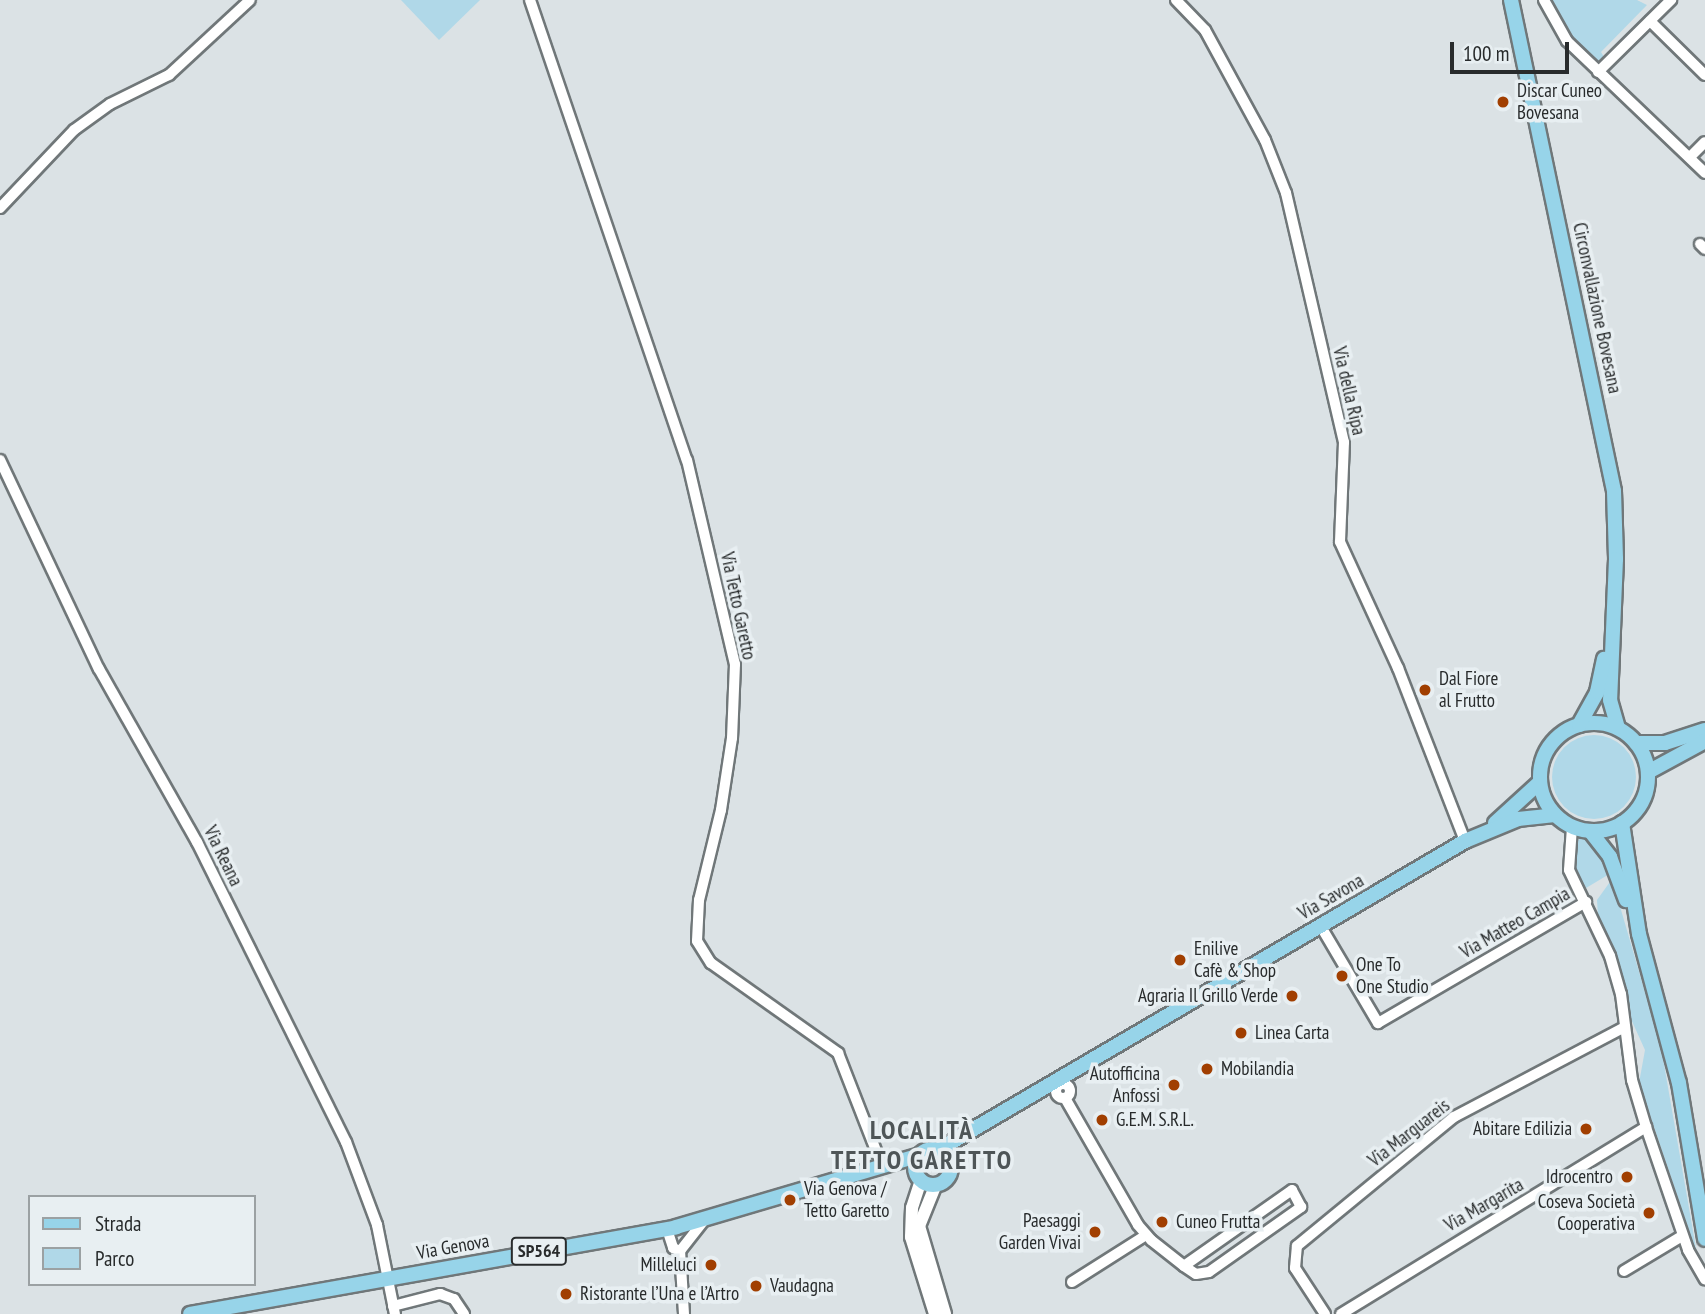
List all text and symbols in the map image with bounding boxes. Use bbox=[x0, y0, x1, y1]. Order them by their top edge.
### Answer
scale bar bbox=[1453, 28, 1572, 72]
text: 100 m bbox=[1463, 40, 1509, 67]
place label: Discar Cuneo Bovesana bbox=[1517, 80, 1602, 124]
marker: Discar Cuneo Bovesana bbox=[1495, 94, 1511, 110]
street label: Circonvallazione Bovesana bbox=[1568, 221, 1626, 395]
street label: Via della Ripa bbox=[1328, 344, 1370, 438]
street label: Via Tetto Garetto bbox=[715, 550, 761, 662]
place label: Dal Fiore al Frutto bbox=[1439, 668, 1498, 712]
marker: Dal Fiore al Frutto bbox=[1417, 682, 1433, 698]
street label: Via Reana bbox=[199, 822, 247, 890]
street label: Via Savona bbox=[1294, 869, 1368, 925]
street label: Via Matteo Campia bbox=[1456, 882, 1574, 964]
place label: Enilive Cafè & Shop bbox=[1194, 938, 1276, 982]
marker: Enilive Cafè & Shop bbox=[1172, 952, 1188, 968]
place label: One To One Studio bbox=[1356, 954, 1429, 998]
marker: One To One Studio bbox=[1334, 968, 1350, 984]
place label: Agraria Il Grillo Verde bbox=[1138, 985, 1278, 1007]
marker: Agraria Il Grillo Verde bbox=[1284, 988, 1300, 1004]
place label: Linea Carta bbox=[1255, 1022, 1329, 1044]
marker: Linea Carta bbox=[1233, 1025, 1249, 1041]
place label: Mobilandia bbox=[1221, 1058, 1294, 1080]
marker: Mobilandia bbox=[1199, 1061, 1215, 1077]
place label: Autofficina Anfossi bbox=[1090, 1063, 1160, 1107]
marker: Autofficina Anfossi bbox=[1166, 1077, 1182, 1093]
street label: Via Marguareis bbox=[1364, 1094, 1454, 1172]
place label: G.E.M. S.R.L. bbox=[1116, 1109, 1195, 1131]
marker: G.E.M. S.R.L. bbox=[1094, 1112, 1110, 1128]
district label: LOCALITÀ TETTO GARETTO bbox=[832, 1114, 1012, 1176]
place label: Abitare Edilizia bbox=[1473, 1118, 1572, 1140]
marker: Abitare Edilizia bbox=[1578, 1121, 1594, 1137]
place label: Idrocentro bbox=[1546, 1166, 1613, 1188]
marker: Idrocentro bbox=[1619, 1169, 1635, 1185]
street label: Via Margarita bbox=[1440, 1173, 1528, 1237]
place label: Via Genova / Tetto Garetto bbox=[804, 1178, 889, 1222]
place label: Coseva Società Cooperativa bbox=[1538, 1191, 1635, 1235]
marker: Via Genova / Tetto Garetto bbox=[782, 1192, 798, 1208]
legend bbox=[28, 1195, 256, 1286]
marker: Coseva Società Cooperativa bbox=[1641, 1205, 1657, 1221]
text: Strada bbox=[95, 1210, 141, 1237]
place label: Paesaggi Garden Vivai bbox=[998, 1210, 1081, 1254]
place label: Cuneo Frutta bbox=[1176, 1211, 1260, 1233]
marker: Cuneo Frutta bbox=[1154, 1214, 1170, 1230]
marker: Paesaggi Garden Vivai bbox=[1087, 1224, 1103, 1240]
street label: Via Genova bbox=[415, 1229, 491, 1265]
road number: SP564 bbox=[509, 1236, 569, 1266]
text: Parco bbox=[95, 1245, 134, 1272]
place label: Milleluci bbox=[641, 1254, 697, 1276]
marker: Milleluci bbox=[703, 1257, 719, 1273]
place label: Vaudagna bbox=[770, 1275, 834, 1297]
marker: Vaudagna bbox=[748, 1278, 764, 1294]
place label: Ristorante l’Una e l’Artro bbox=[580, 1283, 739, 1305]
marker: Ristorante l’Una e l’Artro bbox=[558, 1286, 574, 1302]

